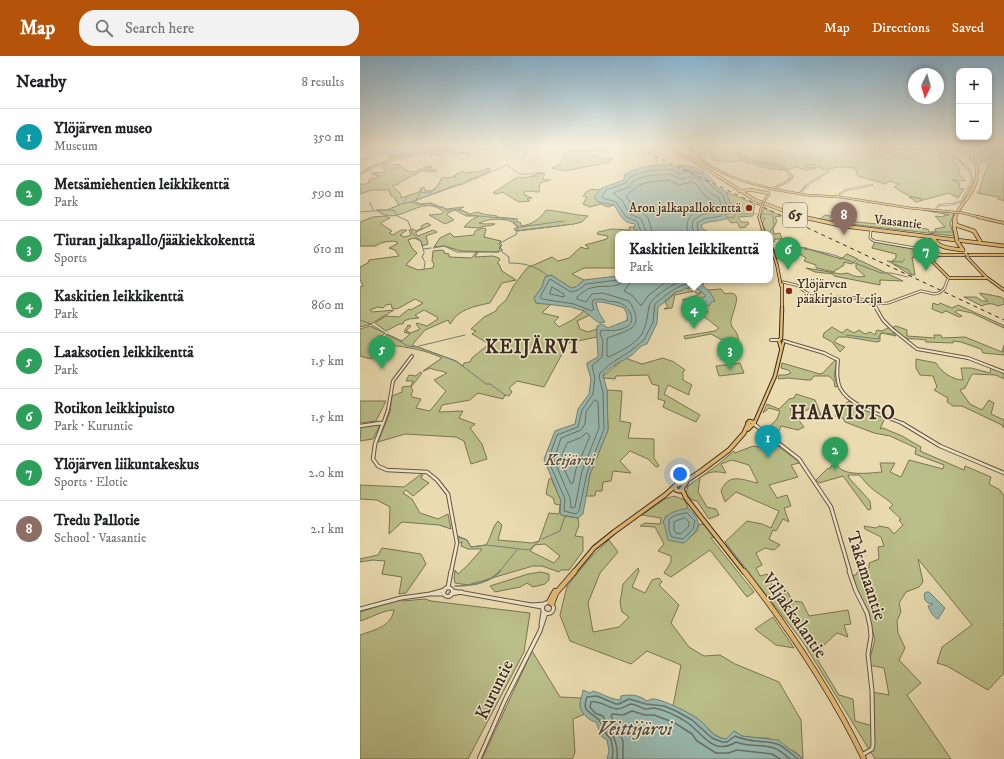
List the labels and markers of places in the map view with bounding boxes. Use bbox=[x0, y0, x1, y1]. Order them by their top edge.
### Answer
place label: Aron jalkapallokenttä bbox=[629, 200, 741, 217]
pin: 8 bbox=[831, 202, 857, 235]
marker: Aron jalkapallokenttä bbox=[744, 203, 754, 213]
pin: 6 bbox=[775, 237, 801, 270]
pin: 7 bbox=[913, 238, 939, 271]
place label: Ylöjärven pääkirjasto Leija bbox=[796, 276, 883, 308]
marker: Ylöjärven pääkirjasto Leija bbox=[784, 286, 794, 296]
pin: 4 bbox=[681, 296, 707, 329]
pin: 5 bbox=[369, 336, 395, 369]
pin: 3 bbox=[717, 337, 743, 370]
pin: 1 bbox=[755, 425, 781, 458]
pin: 2 bbox=[822, 437, 848, 470]

